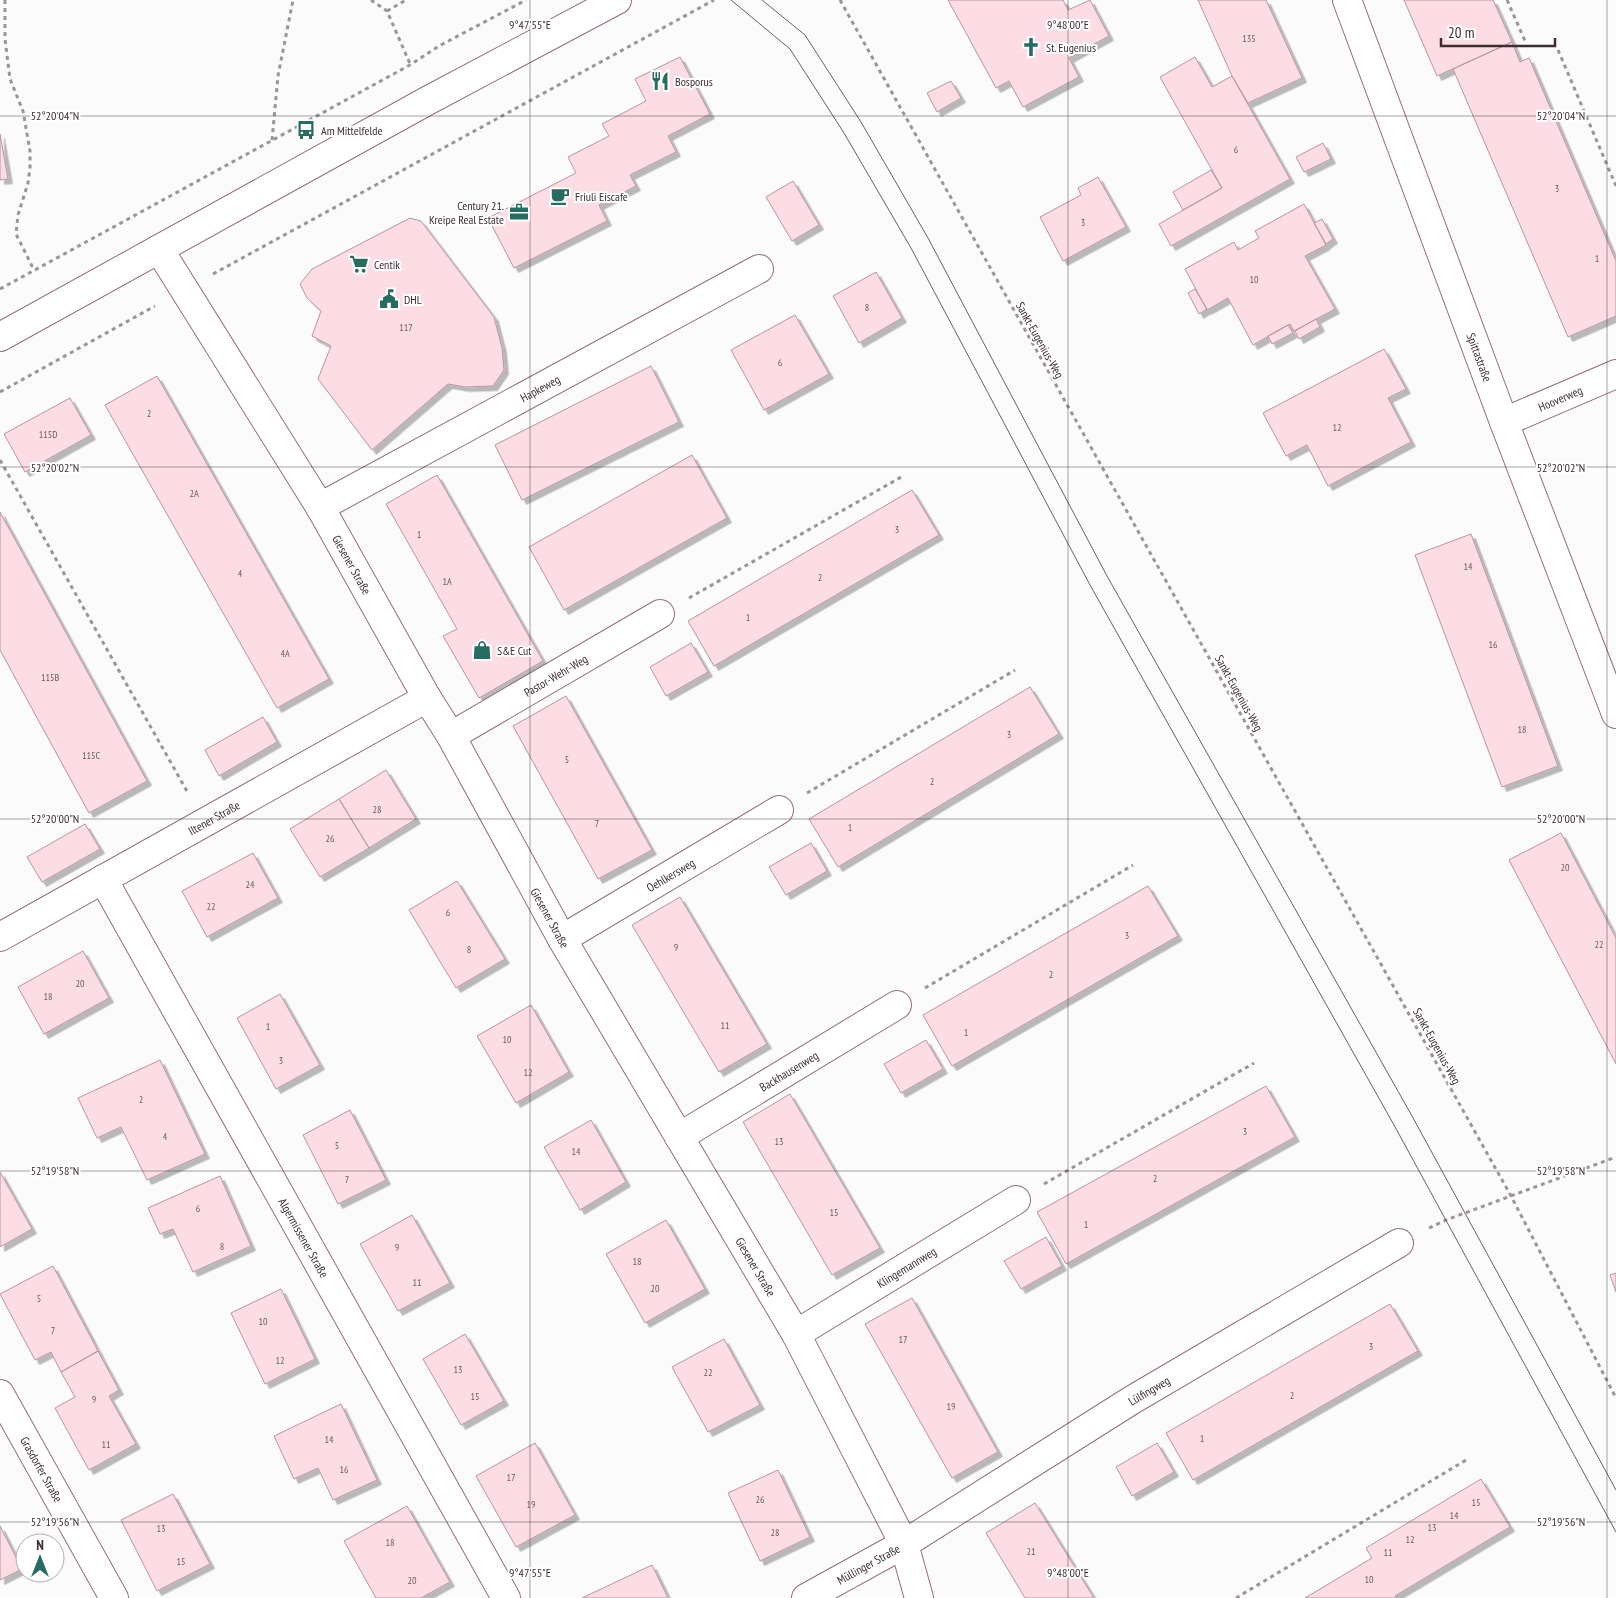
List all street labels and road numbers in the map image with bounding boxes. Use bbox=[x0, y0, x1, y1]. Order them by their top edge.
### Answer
street label: Sankt-Eugenius-Weg bbox=[1013, 299, 1067, 381]
street label: Spittastraße bbox=[1464, 331, 1496, 384]
street label: Hapkeweg bbox=[517, 371, 562, 405]
street label: Hooverweg bbox=[1536, 382, 1584, 414]
street label: Giesener Straße bbox=[330, 532, 375, 597]
street label: Pastor-Wehr-Weg bbox=[521, 651, 590, 699]
street label: Sankt-Eugenius-Weg bbox=[1212, 652, 1266, 734]
street label: Iltener Straße bbox=[185, 797, 242, 838]
street label: Oehlkersweg bbox=[643, 854, 697, 895]
street label: Giesener Straße bbox=[528, 885, 573, 950]
street label: Sankt-Eugenius-Weg bbox=[1410, 1005, 1464, 1087]
street label: Backhausenweg bbox=[756, 1047, 821, 1094]
street label: Algermissener Straße bbox=[276, 1195, 332, 1280]
street label: Giesener Straße bbox=[733, 1234, 779, 1299]
street label: Klingemannweg bbox=[874, 1243, 939, 1291]
street label: Lülfingweg bbox=[1125, 1372, 1172, 1408]
street label: Grasdorfer Straße bbox=[18, 1434, 66, 1505]
street label: Müllinger Straße bbox=[834, 1540, 902, 1587]

